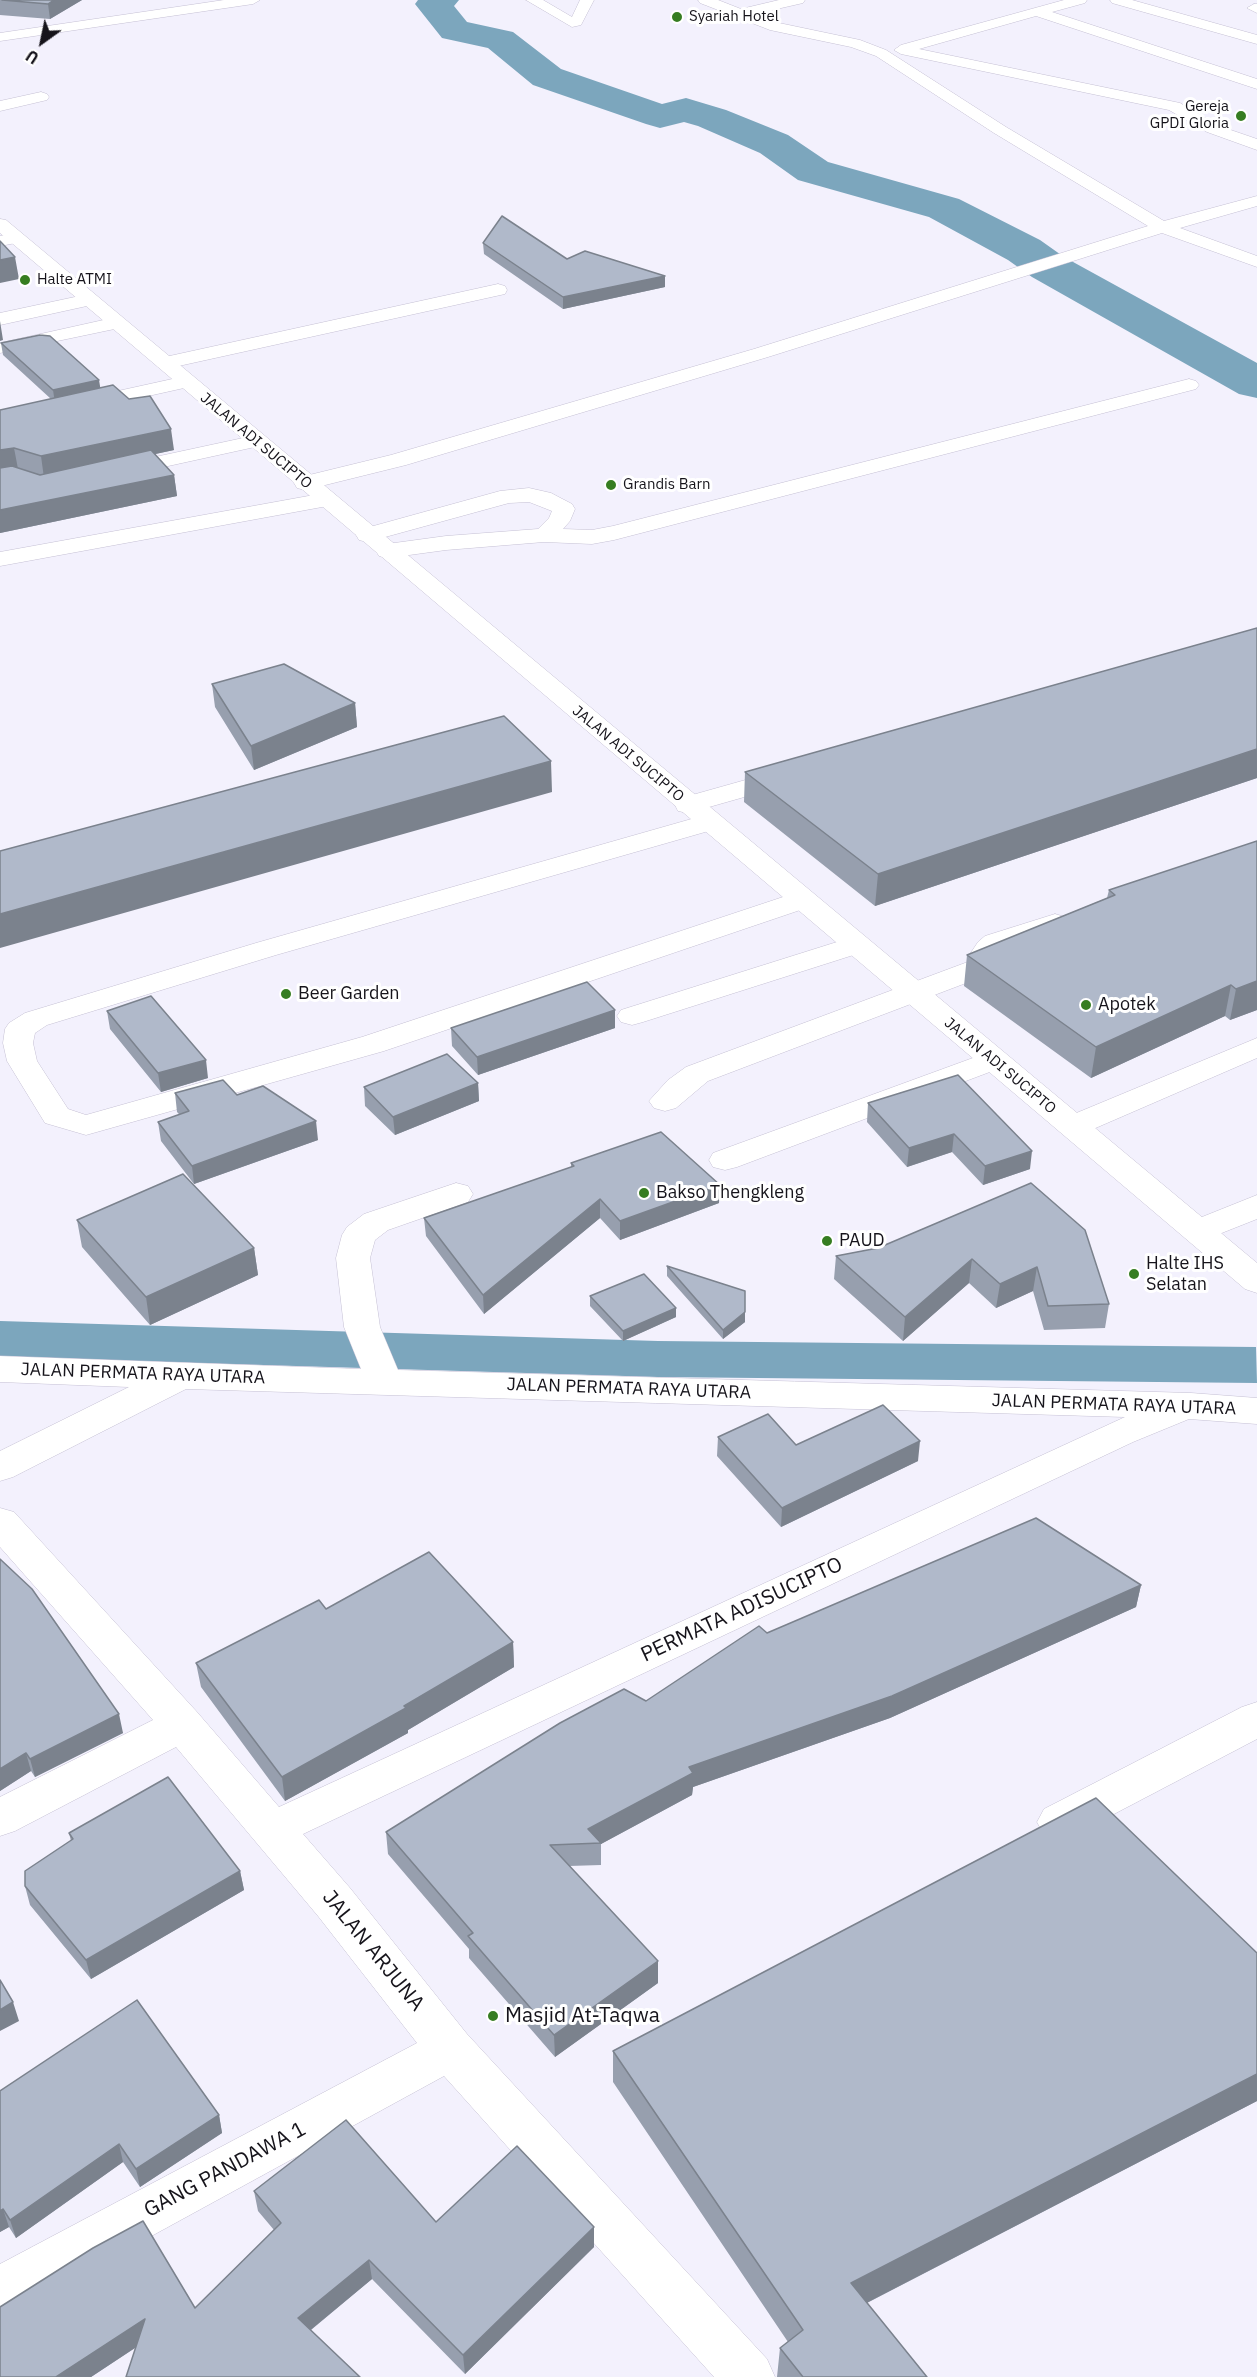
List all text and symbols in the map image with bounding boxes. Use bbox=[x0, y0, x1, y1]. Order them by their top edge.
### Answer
place label: Syariah Hotel bbox=[689, 8, 779, 26]
marker: Syariah Hotel bbox=[670, 10, 684, 24]
north arrow bbox=[12, 12, 72, 72]
text: U bbox=[22, 46, 42, 69]
place label: Gereja GPDI Gloria bbox=[1150, 98, 1229, 133]
marker: Gereja GPDI Gloria bbox=[1234, 109, 1248, 123]
place label: Halte ATMI bbox=[37, 271, 112, 289]
marker: Halte ATMI bbox=[18, 273, 32, 287]
street label: JALAN ADI SUCIPTO bbox=[197, 389, 315, 493]
place label: Grandis Barn bbox=[623, 476, 711, 494]
marker: Grandis Barn bbox=[604, 478, 618, 492]
street label: JALAN ADI SUCIPTO bbox=[569, 702, 687, 806]
place label: Beer Garden bbox=[298, 983, 400, 1005]
marker: Beer Garden bbox=[279, 987, 293, 1001]
place label: Apotek bbox=[1098, 994, 1156, 1016]
marker: Apotek bbox=[1079, 998, 1093, 1012]
street label: JALAN ADI SUCIPTO bbox=[941, 1014, 1059, 1118]
place label: Bakso Thengkleng bbox=[656, 1182, 804, 1204]
marker: Bakso Thengkleng bbox=[637, 1186, 651, 1200]
place label: PAUD bbox=[839, 1230, 885, 1252]
marker: PAUD bbox=[820, 1234, 834, 1248]
place label: Halte IHS Selatan bbox=[1146, 1253, 1224, 1296]
marker: Halte IHS Selatan bbox=[1127, 1267, 1141, 1281]
street label: JALAN PERMATA RAYA UTARA bbox=[20, 1359, 266, 1389]
street label: JALAN PERMATA RAYA UTARA bbox=[506, 1374, 752, 1404]
street label: JALAN PERMATA RAYA UTARA bbox=[991, 1390, 1237, 1420]
street label: PERMATA ADISUCIPTO bbox=[637, 1552, 847, 1668]
street label: JALAN ARJUNA bbox=[317, 1886, 429, 2016]
place label: Masjid At-Taqwa bbox=[505, 2003, 660, 2029]
marker: Masjid At-Taqwa bbox=[486, 2009, 500, 2023]
street label: GANG PANDAWA 1 bbox=[140, 2117, 310, 2223]

